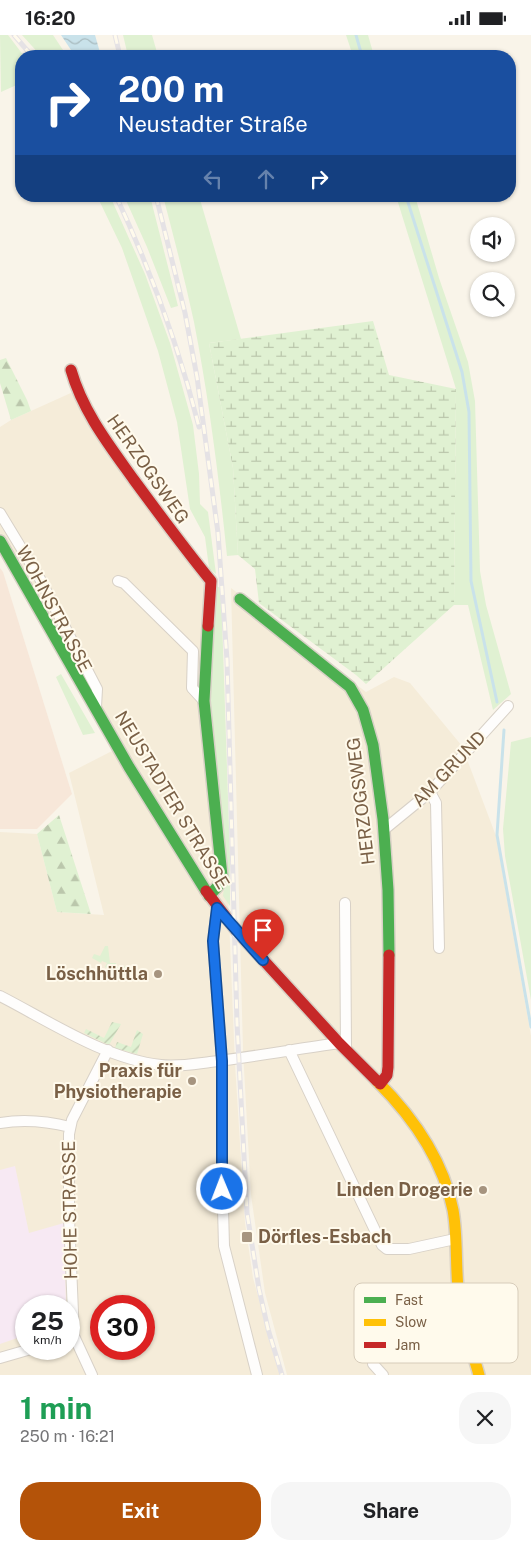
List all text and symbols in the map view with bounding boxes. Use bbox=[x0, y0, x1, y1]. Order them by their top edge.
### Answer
text: 16:20 bbox=[25, 7, 76, 29]
text: 200 m bbox=[118, 69, 224, 110]
icon: right bbox=[35, 70, 100, 135]
text: Neustadter Straße bbox=[118, 111, 308, 137]
icon: left bbox=[199, 165, 227, 193]
icon: ahead bbox=[252, 165, 280, 193]
icon: right bbox=[305, 165, 333, 193]
map controls bbox=[470, 217, 515, 317]
button: sound bbox=[470, 217, 515, 262]
button: search bbox=[470, 272, 515, 317]
street label: HERZOGSWEG bbox=[103, 410, 194, 527]
street label: WOHNSTRASSE bbox=[12, 542, 97, 676]
street label: NEUSTADTER STRASSE bbox=[111, 707, 234, 893]
street label: AM GRUND bbox=[407, 727, 490, 811]
street label: HERZOGSWEG bbox=[342, 736, 379, 866]
pin bbox=[242, 909, 284, 960]
icon: arrive bbox=[249, 916, 277, 944]
place label: Löschhüttla bbox=[46, 963, 148, 984]
marker: Löschhüttla bbox=[152, 968, 164, 980]
place label: Praxis für Physiotherapie bbox=[54, 1060, 183, 1102]
marker: Praxis für Physiotherapie bbox=[186, 1075, 198, 1087]
street label: HOHE STRASSE bbox=[58, 1140, 81, 1280]
position arrow bbox=[195, 1162, 247, 1214]
place label: Linden Drogerie bbox=[336, 1179, 473, 1200]
marker: Linden Drogerie bbox=[477, 1184, 489, 1196]
place label: Dörfles-Esbach bbox=[258, 1226, 391, 1247]
marker: Dörfles-Esbach bbox=[240, 1230, 254, 1244]
legend bbox=[354, 1283, 518, 1363]
text: Fast bbox=[395, 1292, 423, 1308]
speed limit sign: 30 bbox=[90, 1295, 155, 1360]
text: 25 bbox=[31, 1306, 64, 1336]
text: Slow bbox=[395, 1314, 427, 1330]
text: km/h bbox=[33, 1333, 62, 1347]
text: Jam bbox=[395, 1337, 420, 1353]
text: 1 min bbox=[20, 1390, 92, 1426]
button: close bbox=[459, 1392, 511, 1444]
text: 250 m · 16:21 bbox=[20, 1427, 115, 1446]
button: Exit bbox=[20, 1482, 261, 1540]
button: Share bbox=[271, 1482, 511, 1540]

